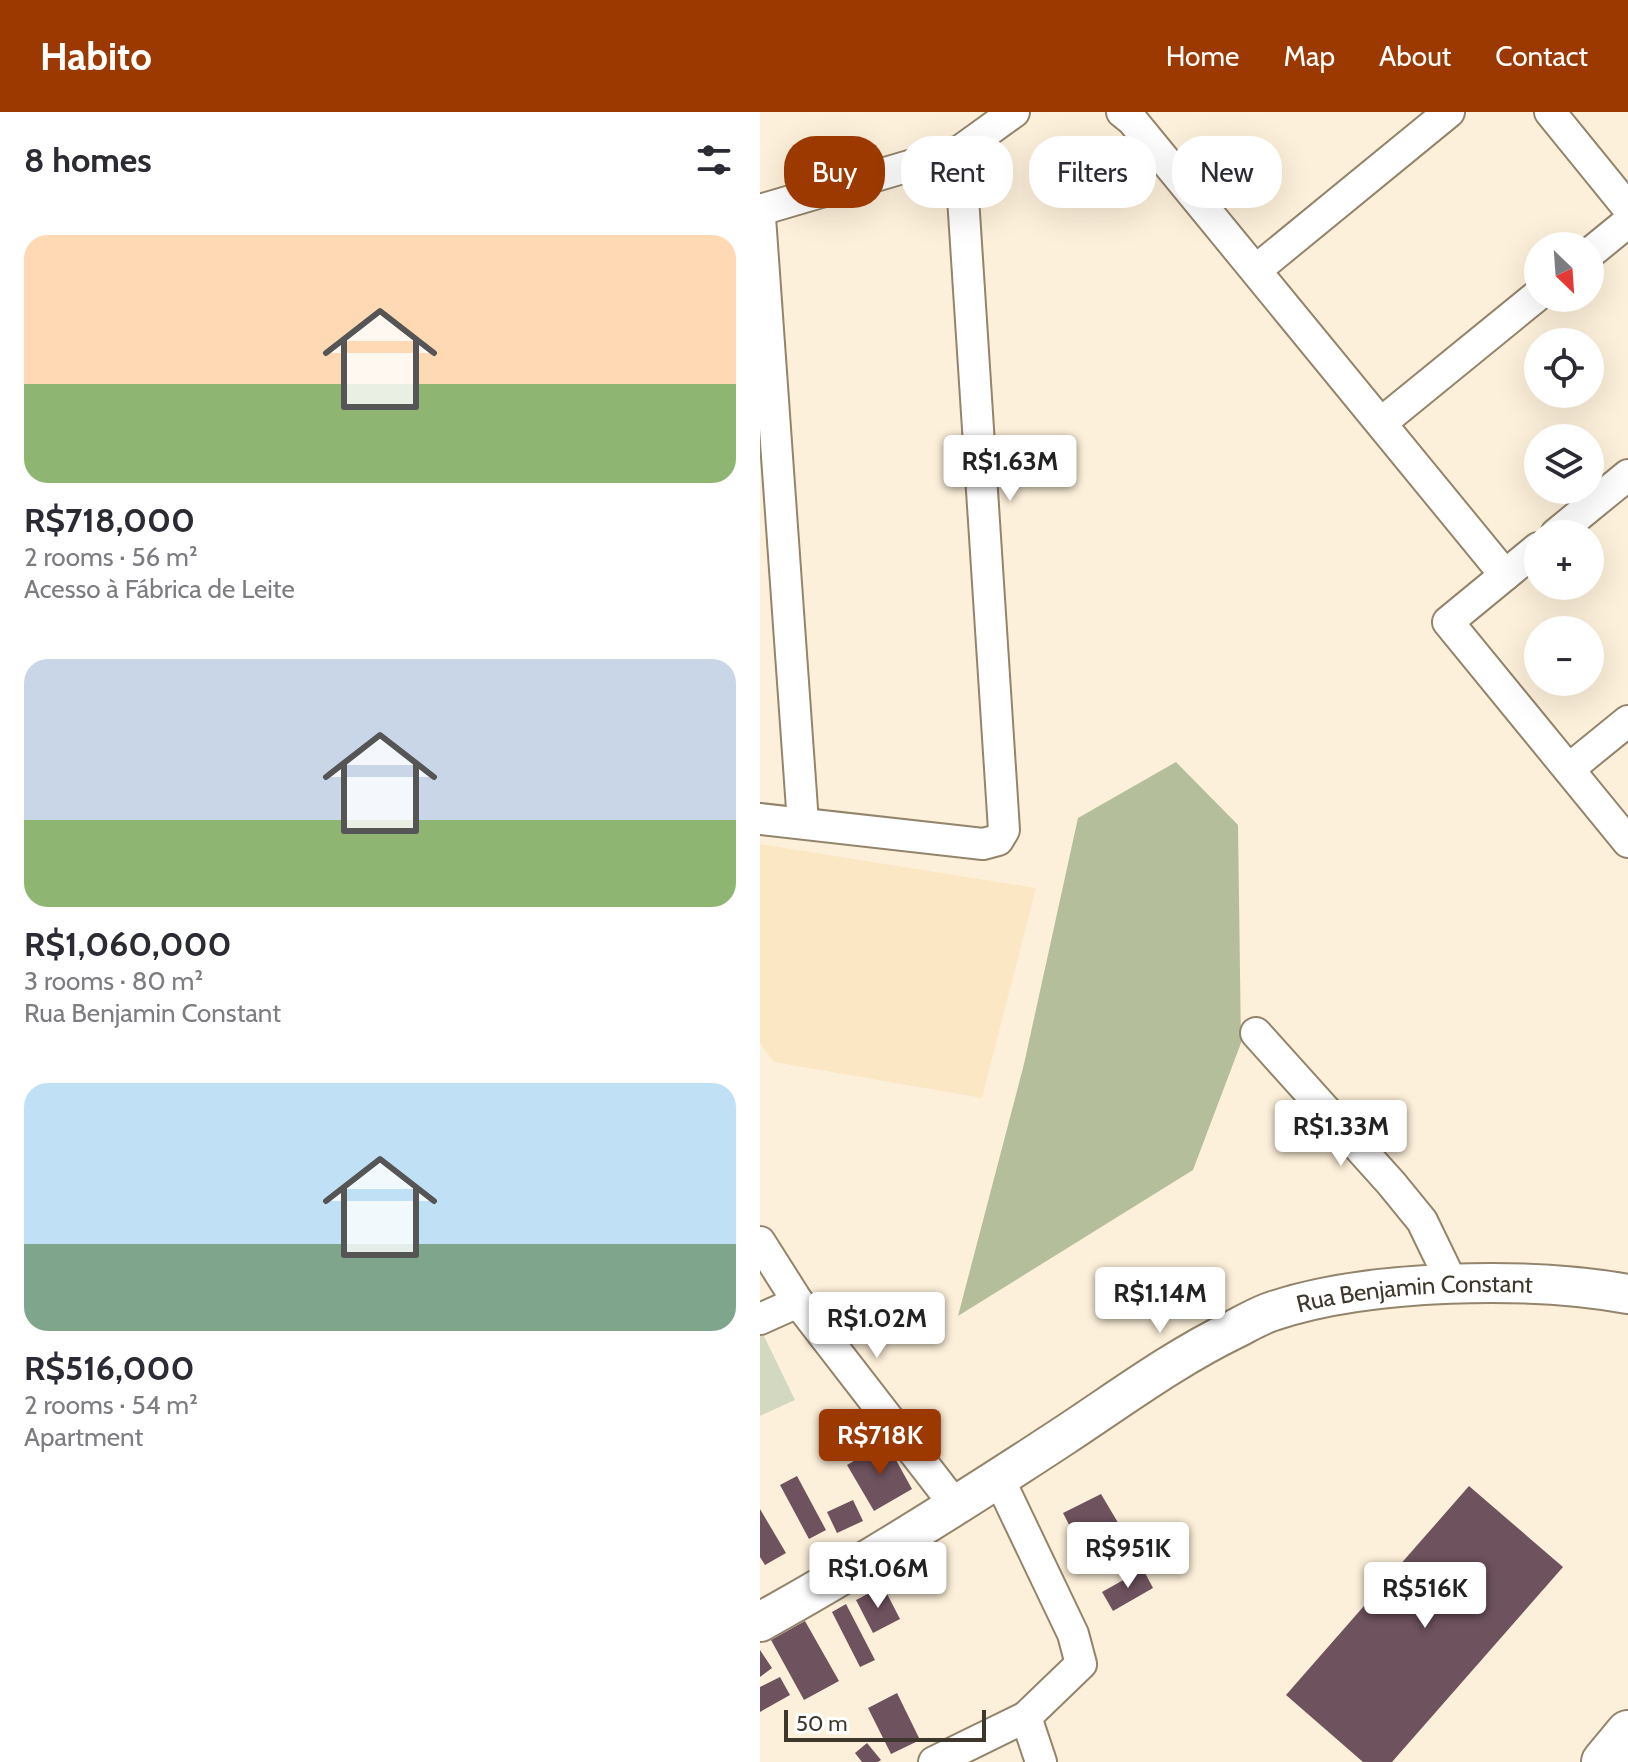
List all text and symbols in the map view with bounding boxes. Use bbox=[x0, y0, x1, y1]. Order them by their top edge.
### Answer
text: Habito bbox=[40, 33, 152, 80]
text: Home bbox=[1166, 39, 1239, 73]
text: Map bbox=[1283, 39, 1335, 73]
text: About bbox=[1379, 39, 1451, 73]
text: Contact bbox=[1495, 39, 1588, 73]
chip: Buy bbox=[784, 136, 885, 208]
chip: Rent bbox=[901, 136, 1013, 208]
chip: Filters bbox=[1029, 136, 1156, 208]
chip: New bbox=[1172, 136, 1282, 208]
icon: filters bbox=[692, 138, 736, 182]
text: 8 homes bbox=[24, 139, 152, 181]
north arrow bbox=[1524, 232, 1604, 312]
map controls bbox=[1524, 232, 1604, 696]
icon: home bbox=[308, 287, 452, 431]
button: locate bbox=[1524, 328, 1604, 408]
button: layers bbox=[1524, 424, 1604, 504]
pin: R$1.63M bbox=[936, 435, 1084, 503]
text: R$1.63M bbox=[961, 445, 1059, 477]
text: R$718,000 bbox=[24, 499, 195, 541]
button: + bbox=[1524, 520, 1604, 600]
text: 2 rooms · 56 m² bbox=[24, 541, 198, 573]
text: Acesso à Fábrica de Leite bbox=[24, 573, 295, 605]
button: − bbox=[1524, 616, 1604, 696]
icon: home bbox=[308, 711, 452, 855]
text: R$1,060,000 bbox=[24, 923, 231, 965]
text: 3 rooms · 80 m² bbox=[24, 965, 203, 997]
text: Rua Benjamin Constant bbox=[24, 997, 281, 1029]
pin: R$1.33M bbox=[1267, 1100, 1415, 1168]
text: R$1.33M bbox=[1293, 1110, 1389, 1142]
icon: home bbox=[308, 1135, 452, 1279]
pin: R$1.14M bbox=[1086, 1267, 1234, 1335]
street label: Rua Benjamin Constant bbox=[1293, 1268, 1533, 1318]
text: R$1.14M bbox=[1113, 1277, 1207, 1309]
pin: R$1.02M bbox=[803, 1292, 951, 1360]
text: R$1.02M bbox=[827, 1302, 927, 1334]
text: R$516,000 bbox=[24, 1347, 195, 1389]
text: 2 rooms · 54 m² bbox=[24, 1389, 198, 1421]
pin: R$718K bbox=[815, 1409, 945, 1477]
text: R$718K bbox=[837, 1419, 923, 1451]
text: Apartment bbox=[24, 1421, 143, 1453]
pin: R$951K bbox=[1063, 1522, 1193, 1590]
text: R$951K bbox=[1085, 1532, 1171, 1564]
pin: R$1.06M bbox=[804, 1542, 952, 1610]
text: R$1.06M bbox=[827, 1552, 929, 1584]
pin: R$516K bbox=[1360, 1562, 1490, 1630]
text: R$516K bbox=[1382, 1572, 1468, 1604]
scale bar bbox=[784, 1706, 986, 1742]
text: 50 m bbox=[796, 1710, 848, 1737]

